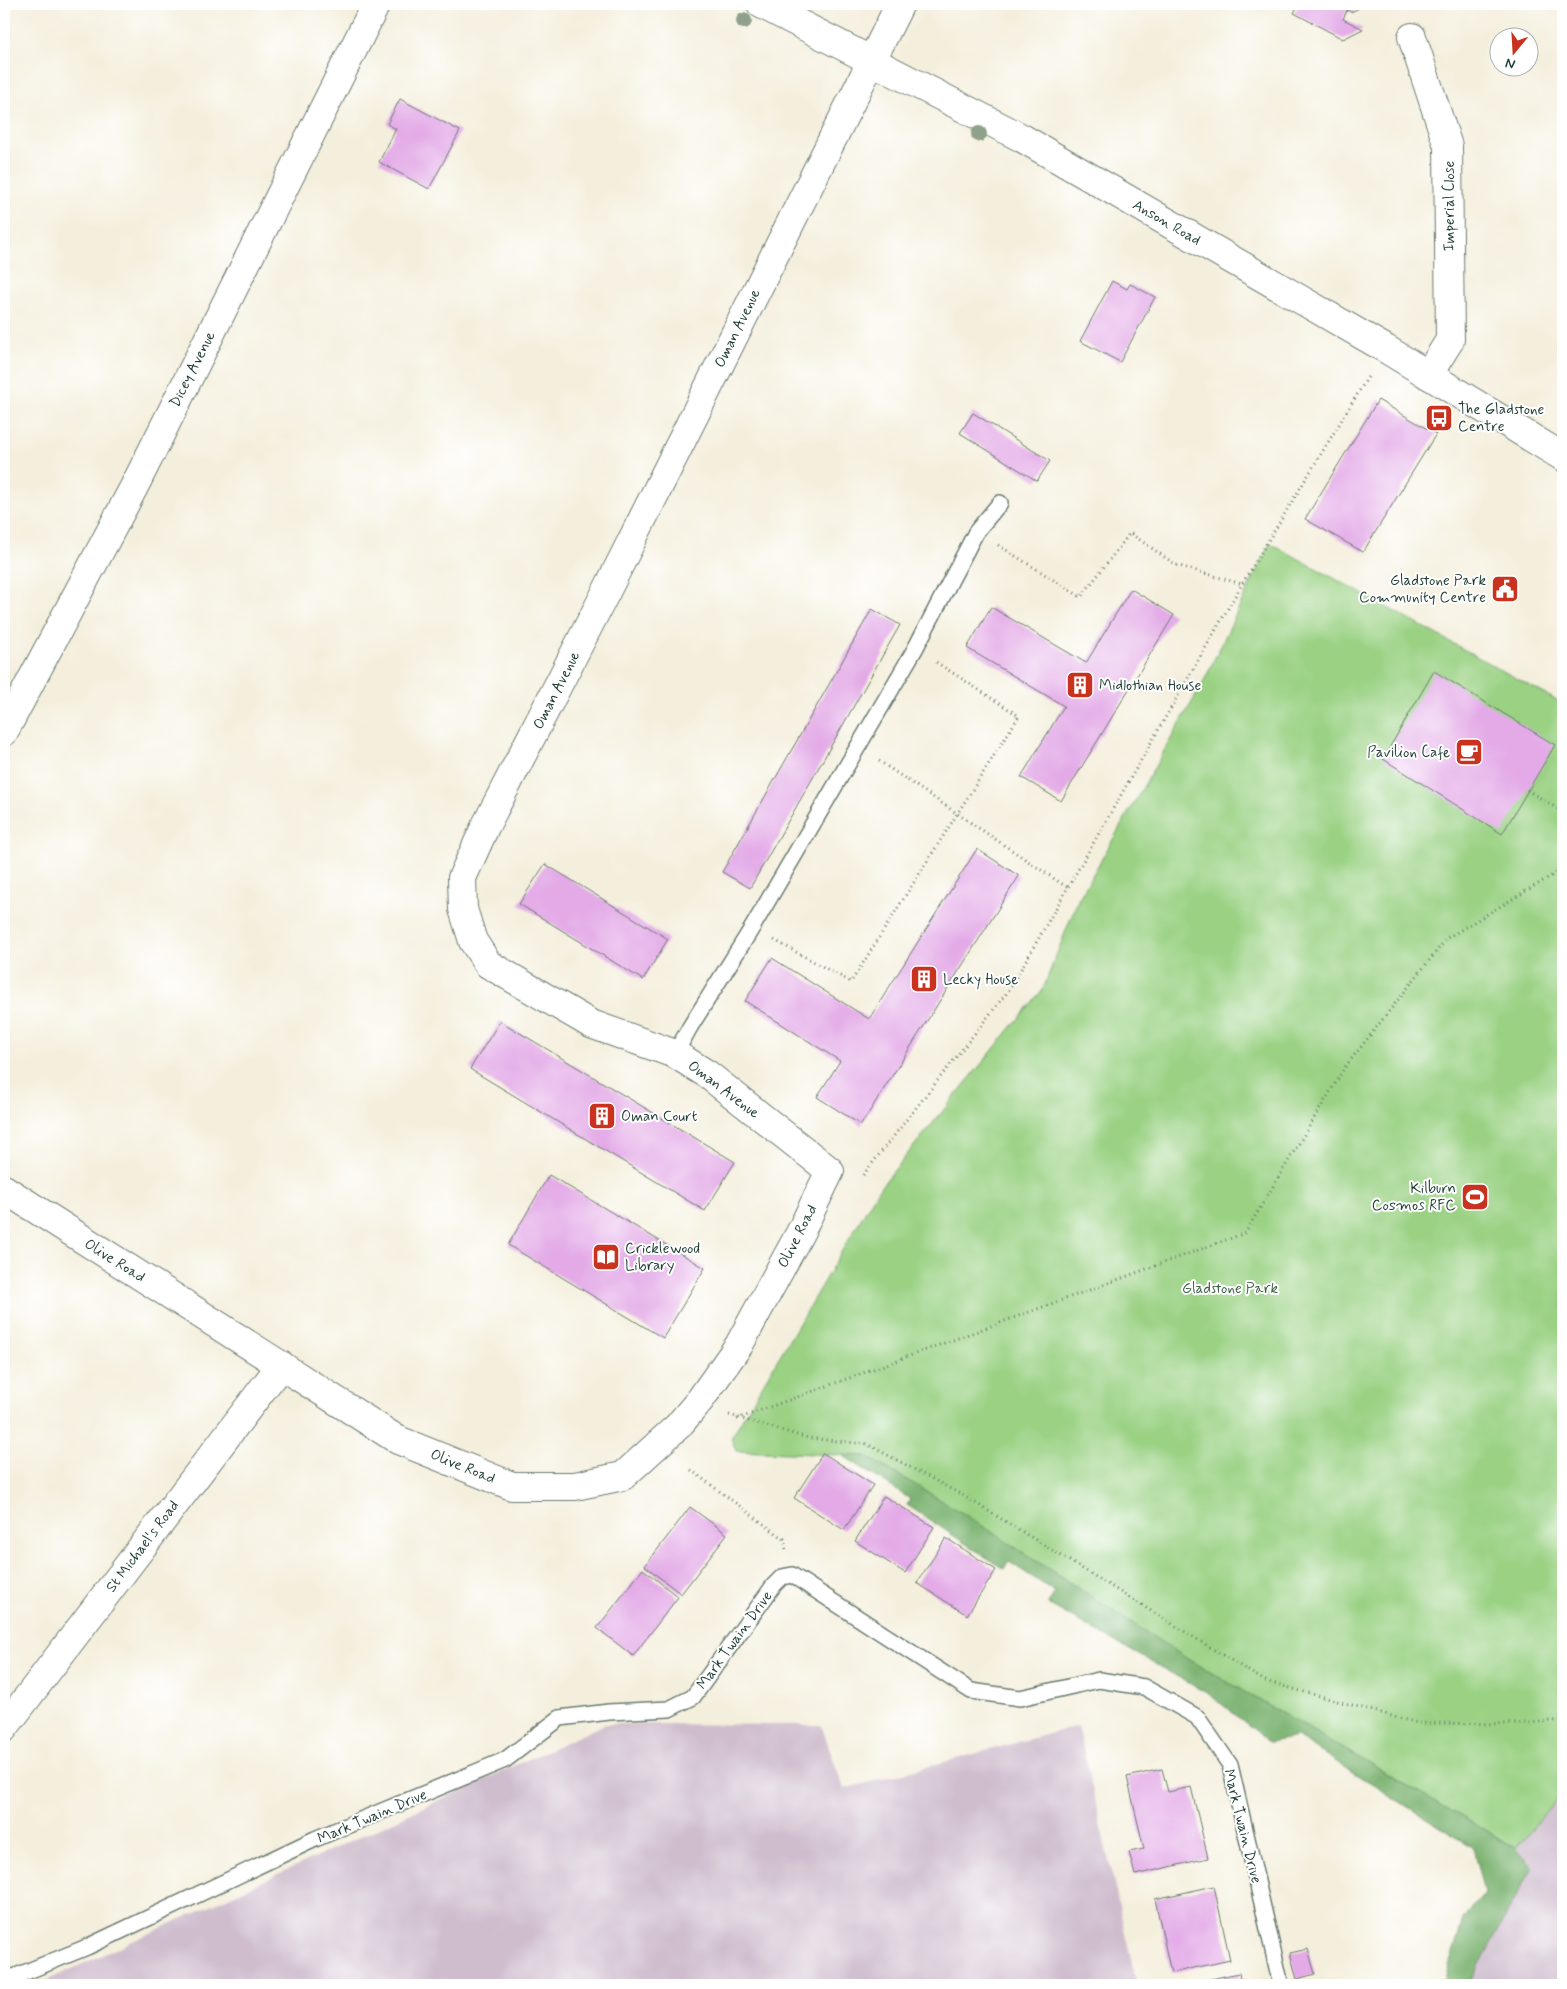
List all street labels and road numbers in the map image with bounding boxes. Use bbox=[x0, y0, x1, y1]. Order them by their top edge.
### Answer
street label: Imperial Close bbox=[1440, 160, 1460, 251]
street label: Anson Road bbox=[1129, 195, 1204, 250]
street label: Oman Avenue bbox=[710, 286, 766, 371]
street label: Dicey Avenue bbox=[165, 328, 221, 411]
street label: Oman Avenue bbox=[529, 648, 585, 733]
street label: Oman Avenue bbox=[683, 1056, 763, 1123]
street label: Olive Road bbox=[773, 1201, 822, 1271]
street label: Olive Road bbox=[80, 1234, 149, 1287]
street label: Olive Road bbox=[427, 1445, 498, 1489]
street label: St Michael's Road bbox=[102, 1496, 184, 1597]
street label: Mark Twain Drive bbox=[692, 1587, 777, 1694]
street label: Mark Twain Drive bbox=[1218, 1767, 1266, 1886]
street label: Mark Twain Drive bbox=[315, 1785, 430, 1849]

